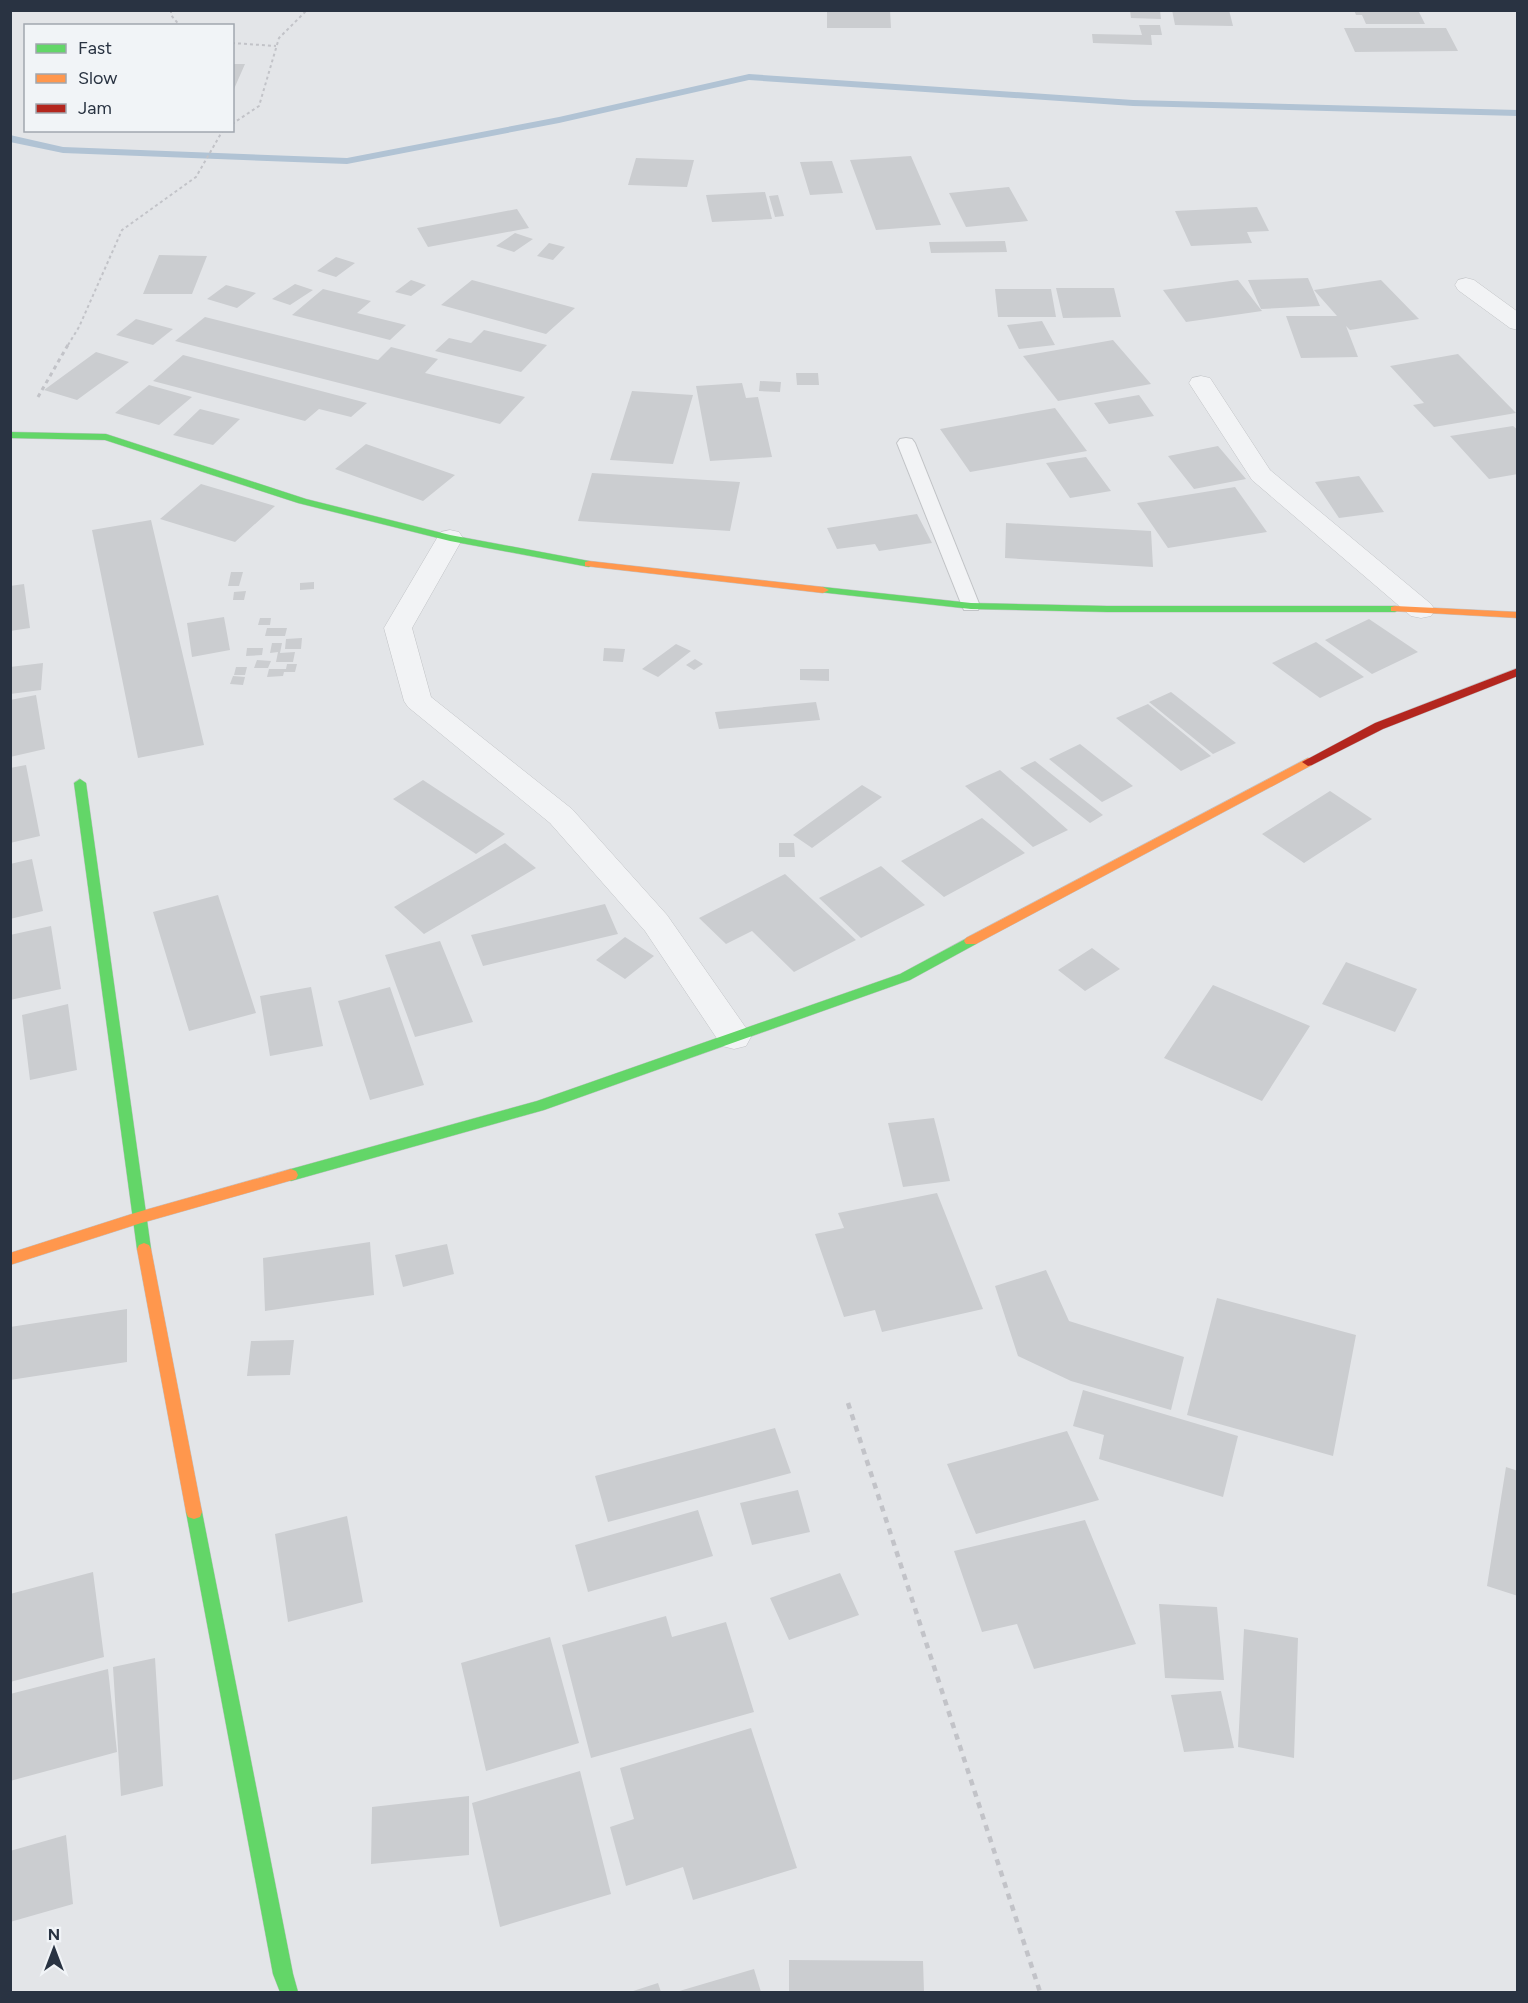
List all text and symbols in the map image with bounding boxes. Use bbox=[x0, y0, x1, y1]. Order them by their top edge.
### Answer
legend bbox=[24, 24, 234, 132]
text: Fast bbox=[78, 37, 112, 59]
text: Slow bbox=[78, 67, 117, 89]
text: Jam bbox=[78, 97, 112, 119]
north arrow bbox=[24, 1919, 84, 1979]
text: N bbox=[48, 1925, 60, 1944]

